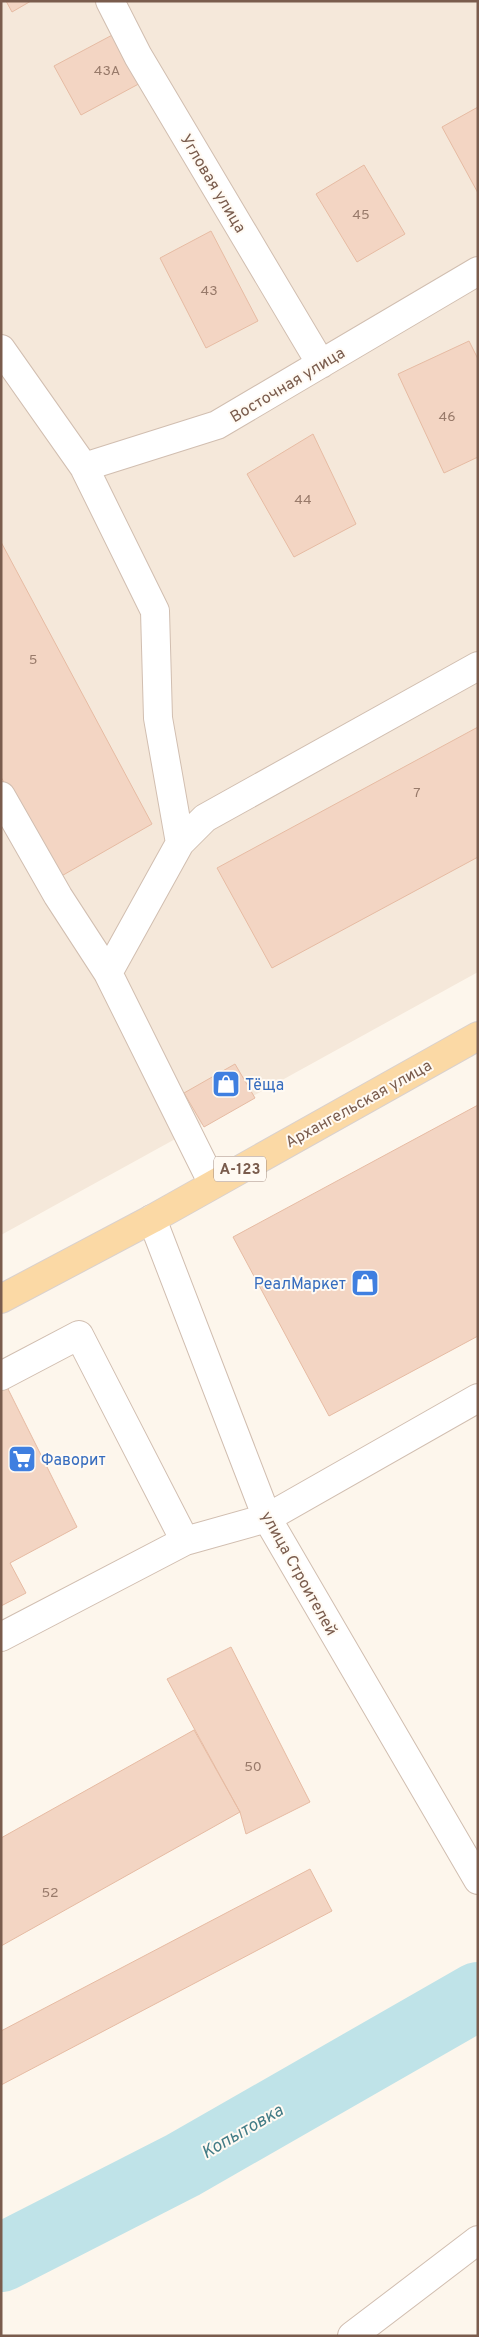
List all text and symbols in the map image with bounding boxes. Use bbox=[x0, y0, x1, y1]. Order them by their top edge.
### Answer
house number: 43А bbox=[94, 63, 120, 80]
street label: Угловая улица bbox=[175, 131, 250, 237]
house number: 45 bbox=[352, 207, 370, 224]
house number: 43 bbox=[200, 283, 218, 300]
street label: Восточная улица bbox=[227, 344, 349, 428]
house number: 46 bbox=[438, 409, 456, 426]
house number: 44 bbox=[294, 492, 312, 509]
house number: 5 bbox=[29, 652, 37, 669]
house number: 7 bbox=[413, 785, 421, 802]
street label: Архангельская улица bbox=[282, 1056, 436, 1153]
shop icon: Тёща bbox=[211, 1069, 241, 1099]
place label: Тёща bbox=[245, 1076, 284, 1096]
road number: А-123 bbox=[214, 1156, 266, 1182]
shop icon: РеалМаркет bbox=[350, 1268, 380, 1298]
place label: РеалМаркет bbox=[254, 1275, 346, 1295]
supermarket icon: Фаворит bbox=[7, 1444, 37, 1474]
place label: Фаворит bbox=[41, 1451, 106, 1471]
street label: улица Строителей bbox=[256, 1508, 341, 1640]
house number: 50 bbox=[244, 1759, 262, 1776]
house number: 52 bbox=[41, 1885, 59, 1902]
water label: Копытовка bbox=[198, 2099, 288, 2165]

